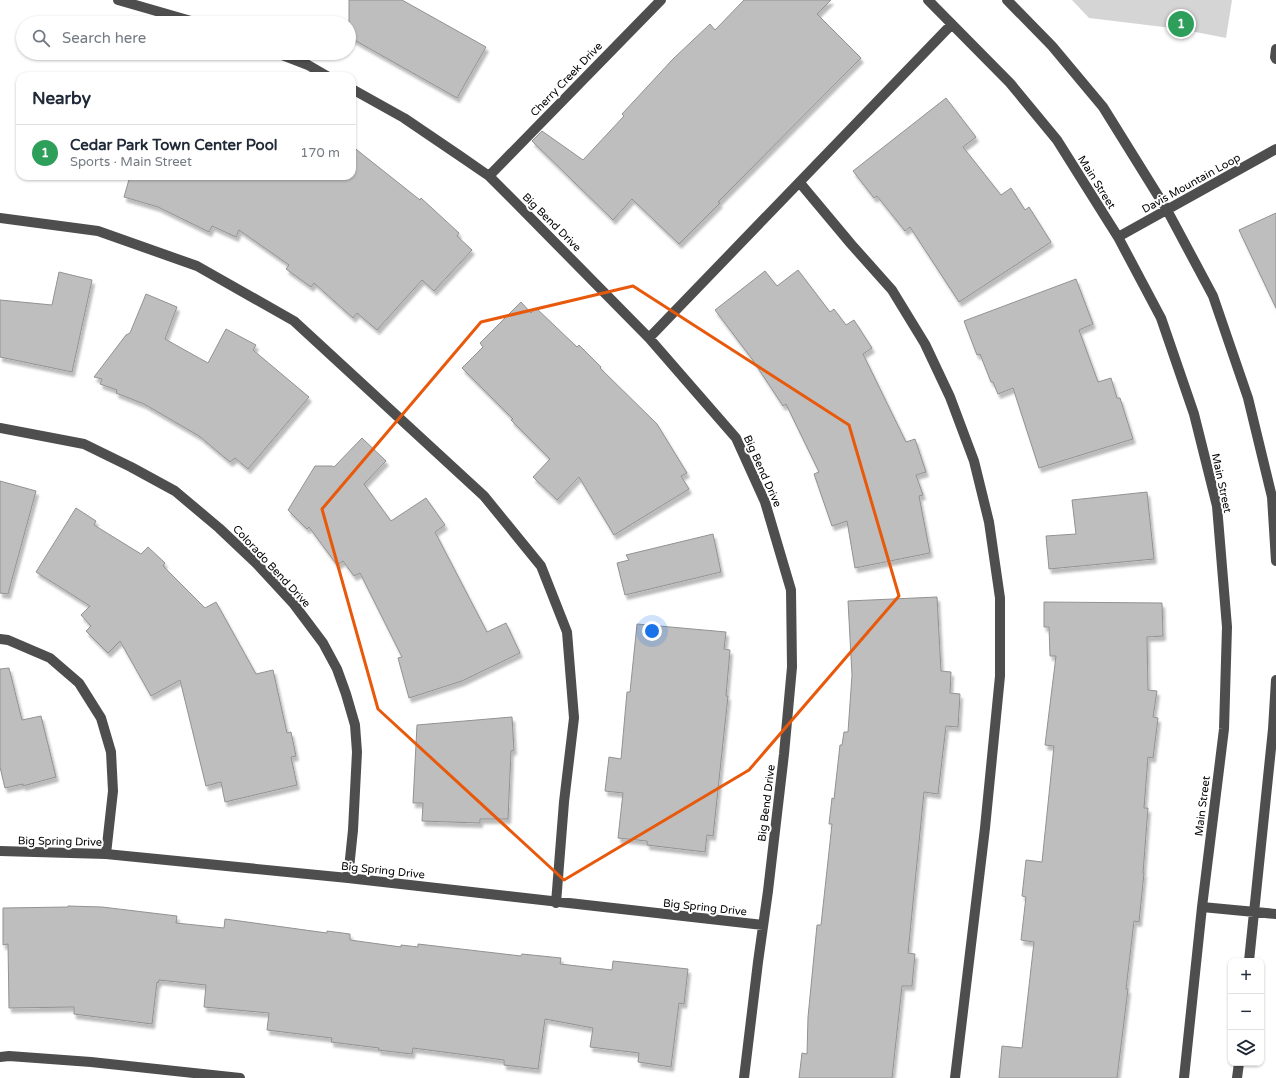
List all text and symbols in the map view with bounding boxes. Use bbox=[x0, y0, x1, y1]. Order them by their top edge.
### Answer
pin: 1 bbox=[1168, 9, 1194, 39]
search box bbox=[16, 16, 356, 60]
icon: search bbox=[30, 27, 52, 49]
text: Search here bbox=[62, 29, 146, 47]
street label: Cherry Creek Drive bbox=[528, 40, 605, 119]
text: Nearby bbox=[32, 88, 91, 109]
text: Cedar Park Town Center Pool bbox=[70, 136, 278, 154]
text: 1 bbox=[41, 145, 49, 161]
text: 170 m bbox=[300, 145, 340, 161]
street label: Davis Mountain Loop bbox=[1140, 151, 1243, 216]
street label: Main Street bbox=[1075, 153, 1118, 211]
text: Sports · Main Street bbox=[70, 154, 192, 170]
street label: Big Bend Drive bbox=[520, 190, 584, 254]
street label: Big Bend Drive bbox=[741, 433, 784, 509]
street label: Main Street bbox=[1209, 452, 1234, 514]
street label: Colorado Bend Drive bbox=[230, 522, 313, 610]
your location bbox=[642, 621, 662, 641]
street label: Big Bend Drive bbox=[755, 764, 778, 842]
street label: Main Street bbox=[1192, 775, 1213, 837]
street label: Big Spring Drive bbox=[18, 834, 102, 849]
street label: Big Spring Drive bbox=[340, 860, 426, 881]
street label: Big Spring Drive bbox=[662, 897, 748, 918]
map controls bbox=[1228, 958, 1264, 1066]
button: + bbox=[1228, 958, 1264, 994]
button: − bbox=[1228, 994, 1264, 1030]
button: layers bbox=[1228, 1030, 1264, 1066]

